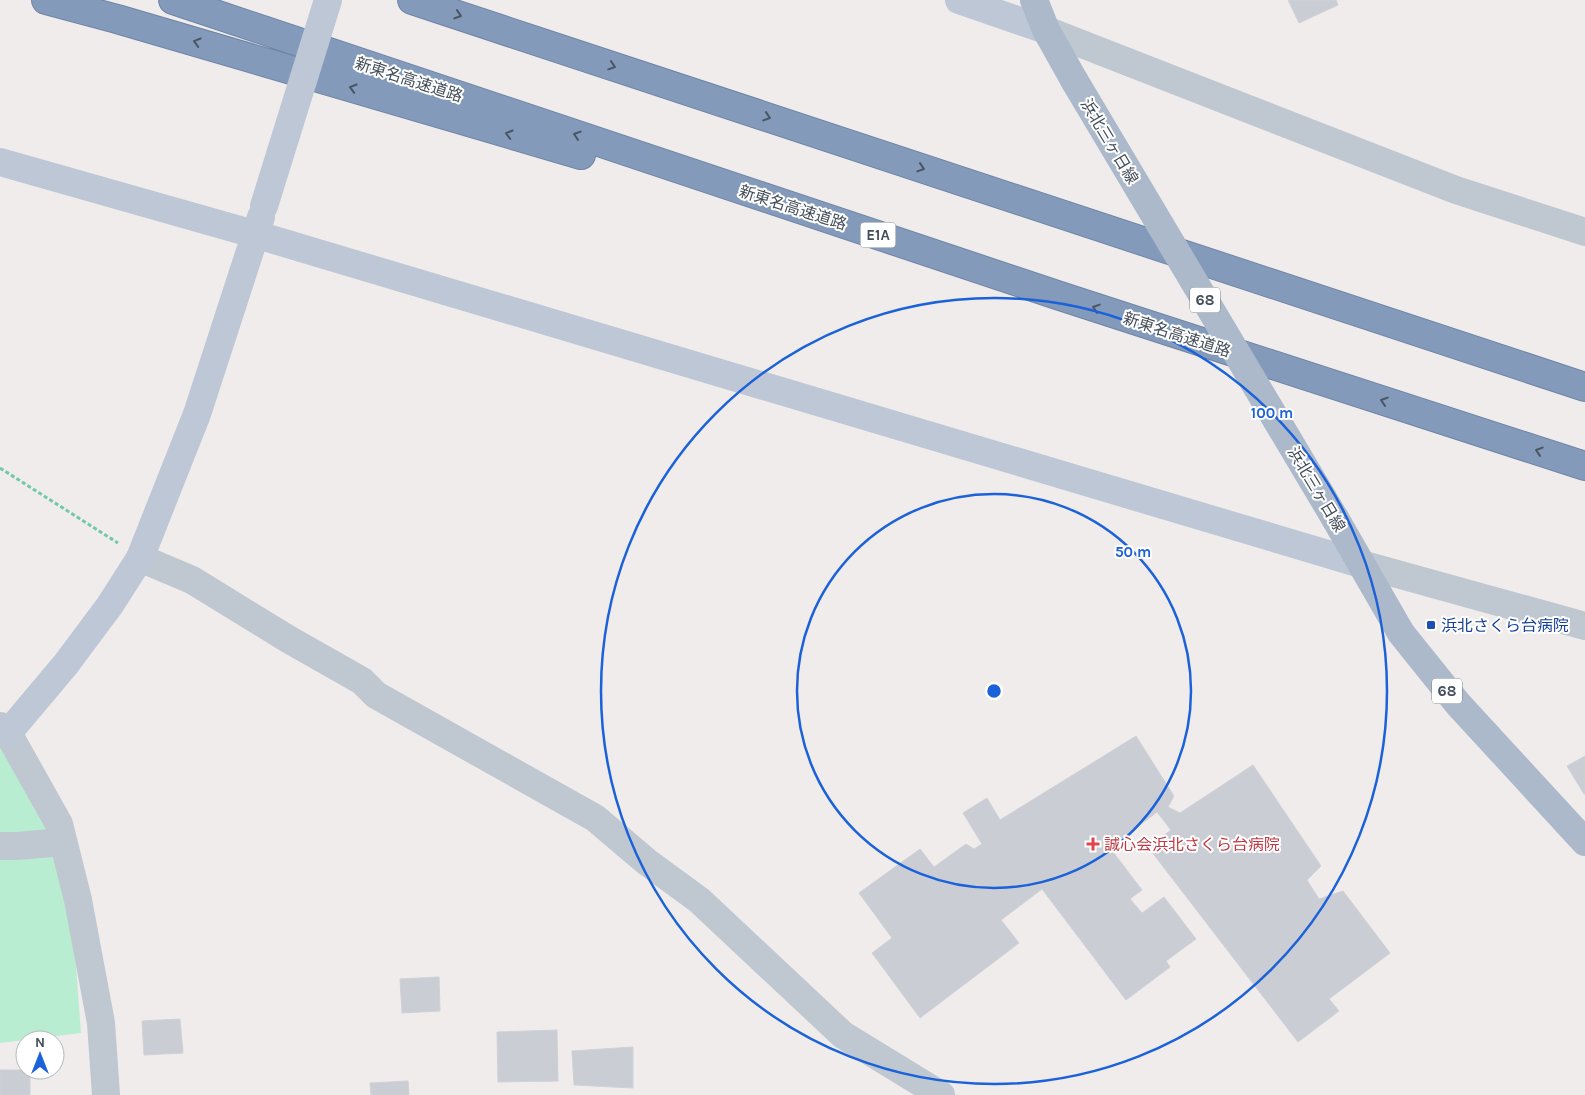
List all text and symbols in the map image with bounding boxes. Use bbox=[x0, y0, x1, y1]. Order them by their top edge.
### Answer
one-way arrow bbox=[453, 10, 462, 20]
one-way arrow bbox=[194, 38, 202, 48]
street label: 新東名高速道路 bbox=[353, 53, 465, 106]
one-way arrow bbox=[608, 61, 616, 71]
one-way arrow bbox=[350, 84, 358, 94]
street label: 浜北三ヶ日線 bbox=[1077, 95, 1142, 187]
one-way arrow bbox=[762, 112, 770, 122]
one-way arrow bbox=[506, 129, 514, 139]
one-way arrow bbox=[573, 131, 581, 141]
one-way arrow bbox=[916, 163, 925, 173]
street label: 新東名高速道路 bbox=[737, 181, 849, 234]
road number: E1A bbox=[860, 222, 896, 248]
road number: 68 bbox=[1190, 288, 1220, 312]
one-way arrow bbox=[1092, 303, 1101, 313]
street label: 新東名高速道路 bbox=[1121, 308, 1233, 361]
one-way arrow bbox=[1380, 396, 1389, 406]
text: 100 m bbox=[1251, 404, 1293, 422]
street label: 浜北三ヶ日線 bbox=[1284, 443, 1349, 535]
one-way arrow bbox=[1535, 446, 1543, 456]
text: 50 m bbox=[1115, 543, 1151, 561]
place label: 浜北さくら台病院 bbox=[1441, 616, 1569, 635]
marker: 浜北さくら台病院 bbox=[1425, 619, 1437, 631]
road number: 68 bbox=[1432, 678, 1462, 704]
centre of rings bbox=[985, 682, 1003, 700]
place label: 誠心会浜北さくら台病院 bbox=[1104, 835, 1280, 854]
marker: 誠心会浜北さくら台病院 bbox=[1086, 837, 1100, 851]
north arrow bbox=[15, 1030, 65, 1080]
text: N bbox=[35, 1034, 45, 1051]

